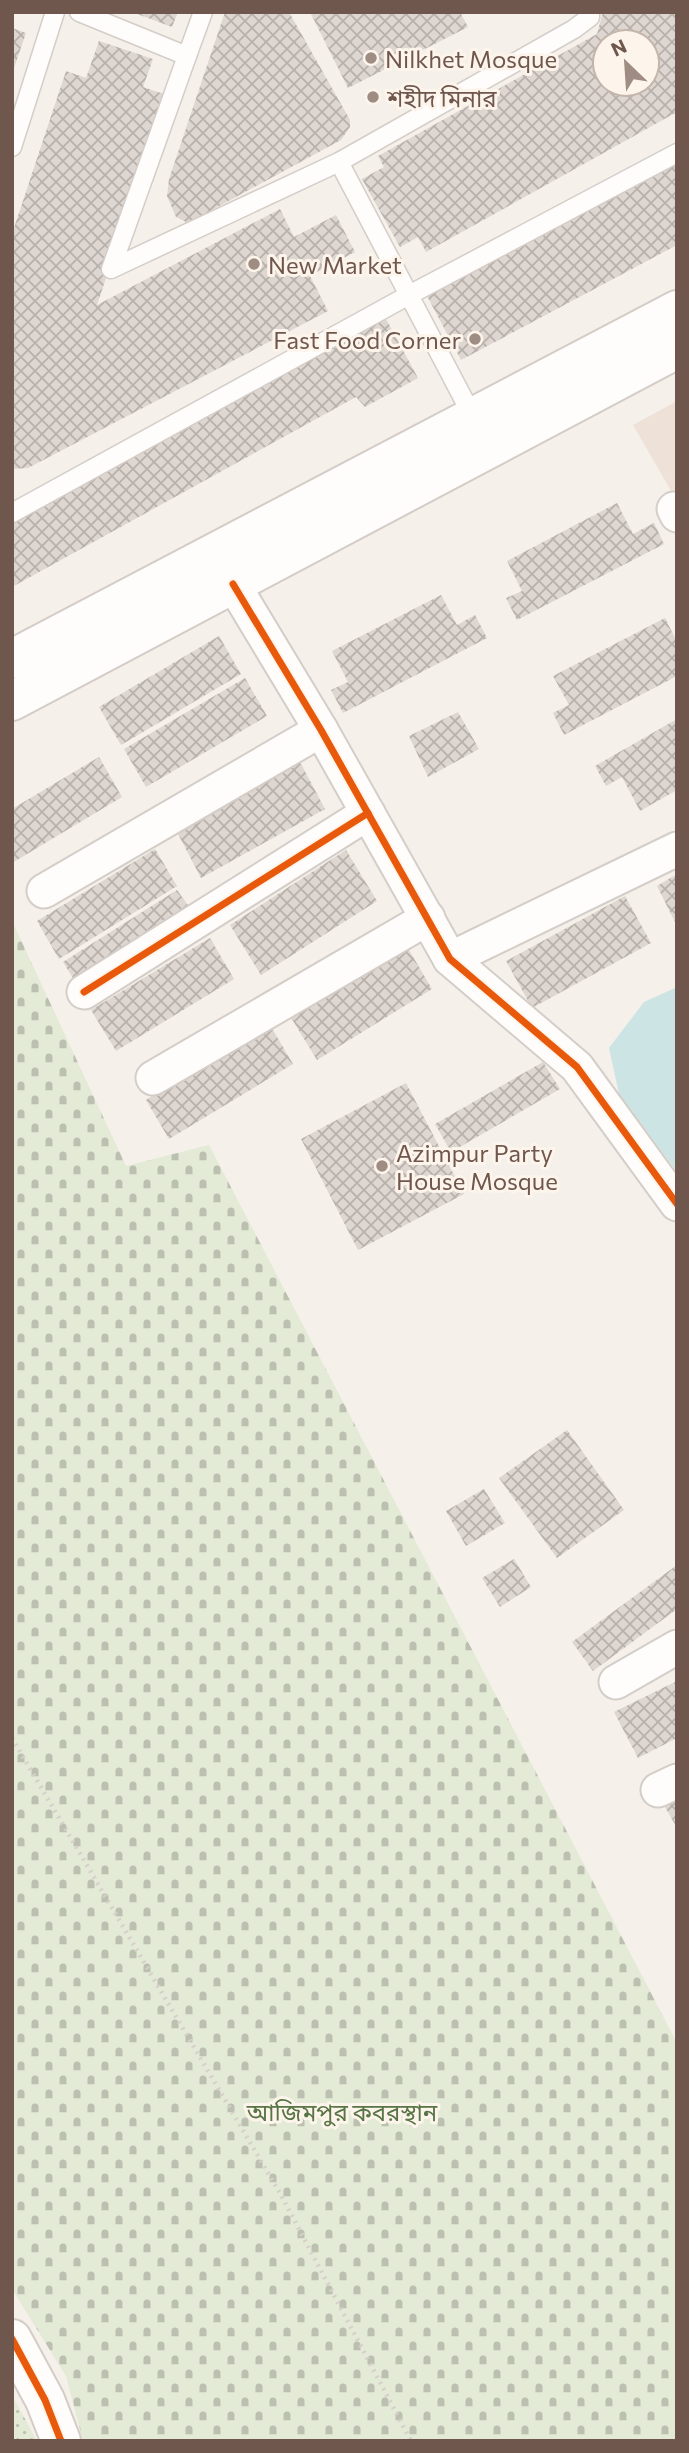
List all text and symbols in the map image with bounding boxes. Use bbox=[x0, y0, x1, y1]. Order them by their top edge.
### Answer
north arrow bbox=[591, 28, 661, 98]
text: N bbox=[607, 34, 630, 61]
place label: Nilkhet Mosque bbox=[385, 44, 557, 73]
marker: Nilkhet Mosque bbox=[363, 50, 379, 66]
place label: শহীদ মিনার bbox=[386, 83, 497, 112]
marker: শহীদ মিনার bbox=[365, 89, 381, 105]
place label: New Market bbox=[268, 250, 402, 279]
marker: New Market bbox=[246, 256, 262, 272]
place label: Fast Food Corner bbox=[273, 325, 461, 354]
marker: Fast Food Corner bbox=[467, 331, 483, 347]
place label: Azimpur Party House Mosque bbox=[396, 1138, 558, 1195]
marker: Azimpur Party House Mosque bbox=[374, 1158, 390, 1174]
park label: আজিমপুর কবরস্থান bbox=[246, 2097, 438, 2127]

